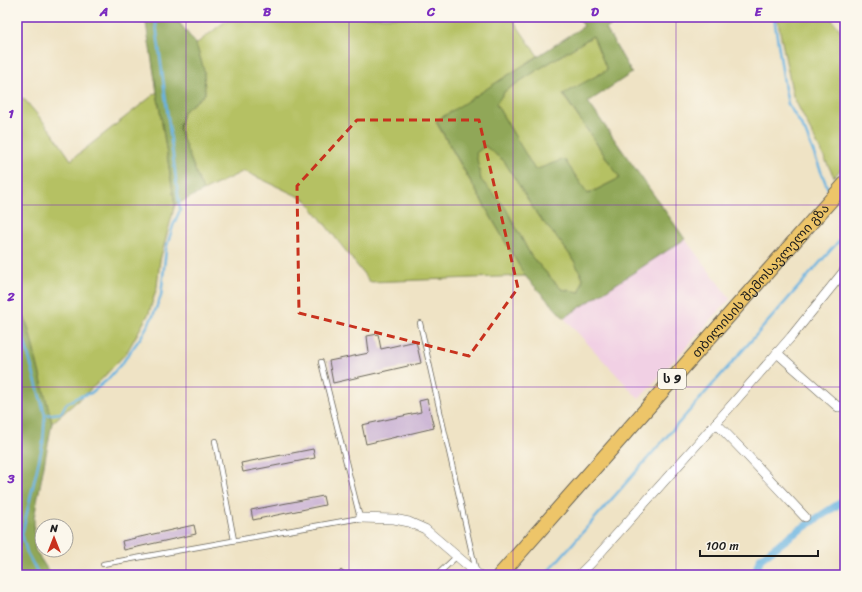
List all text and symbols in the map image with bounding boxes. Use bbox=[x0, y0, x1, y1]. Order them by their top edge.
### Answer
text: A bbox=[99, 0, 108, 23]
text: B bbox=[263, 0, 272, 23]
text: C bbox=[426, 0, 436, 23]
text: D bbox=[591, 0, 599, 23]
text: E bbox=[754, 0, 763, 23]
text: 1 bbox=[8, 102, 14, 125]
street label: თბილისის შემოსავლელი გზა bbox=[685, 198, 835, 363]
text: 2 bbox=[6, 285, 15, 308]
road number: ს 9 bbox=[658, 369, 686, 389]
text: 3 bbox=[6, 467, 15, 490]
north arrow bbox=[34, 518, 74, 558]
text: N bbox=[49, 519, 58, 538]
scale bar bbox=[700, 532, 818, 558]
text: 100 m bbox=[706, 535, 739, 557]

